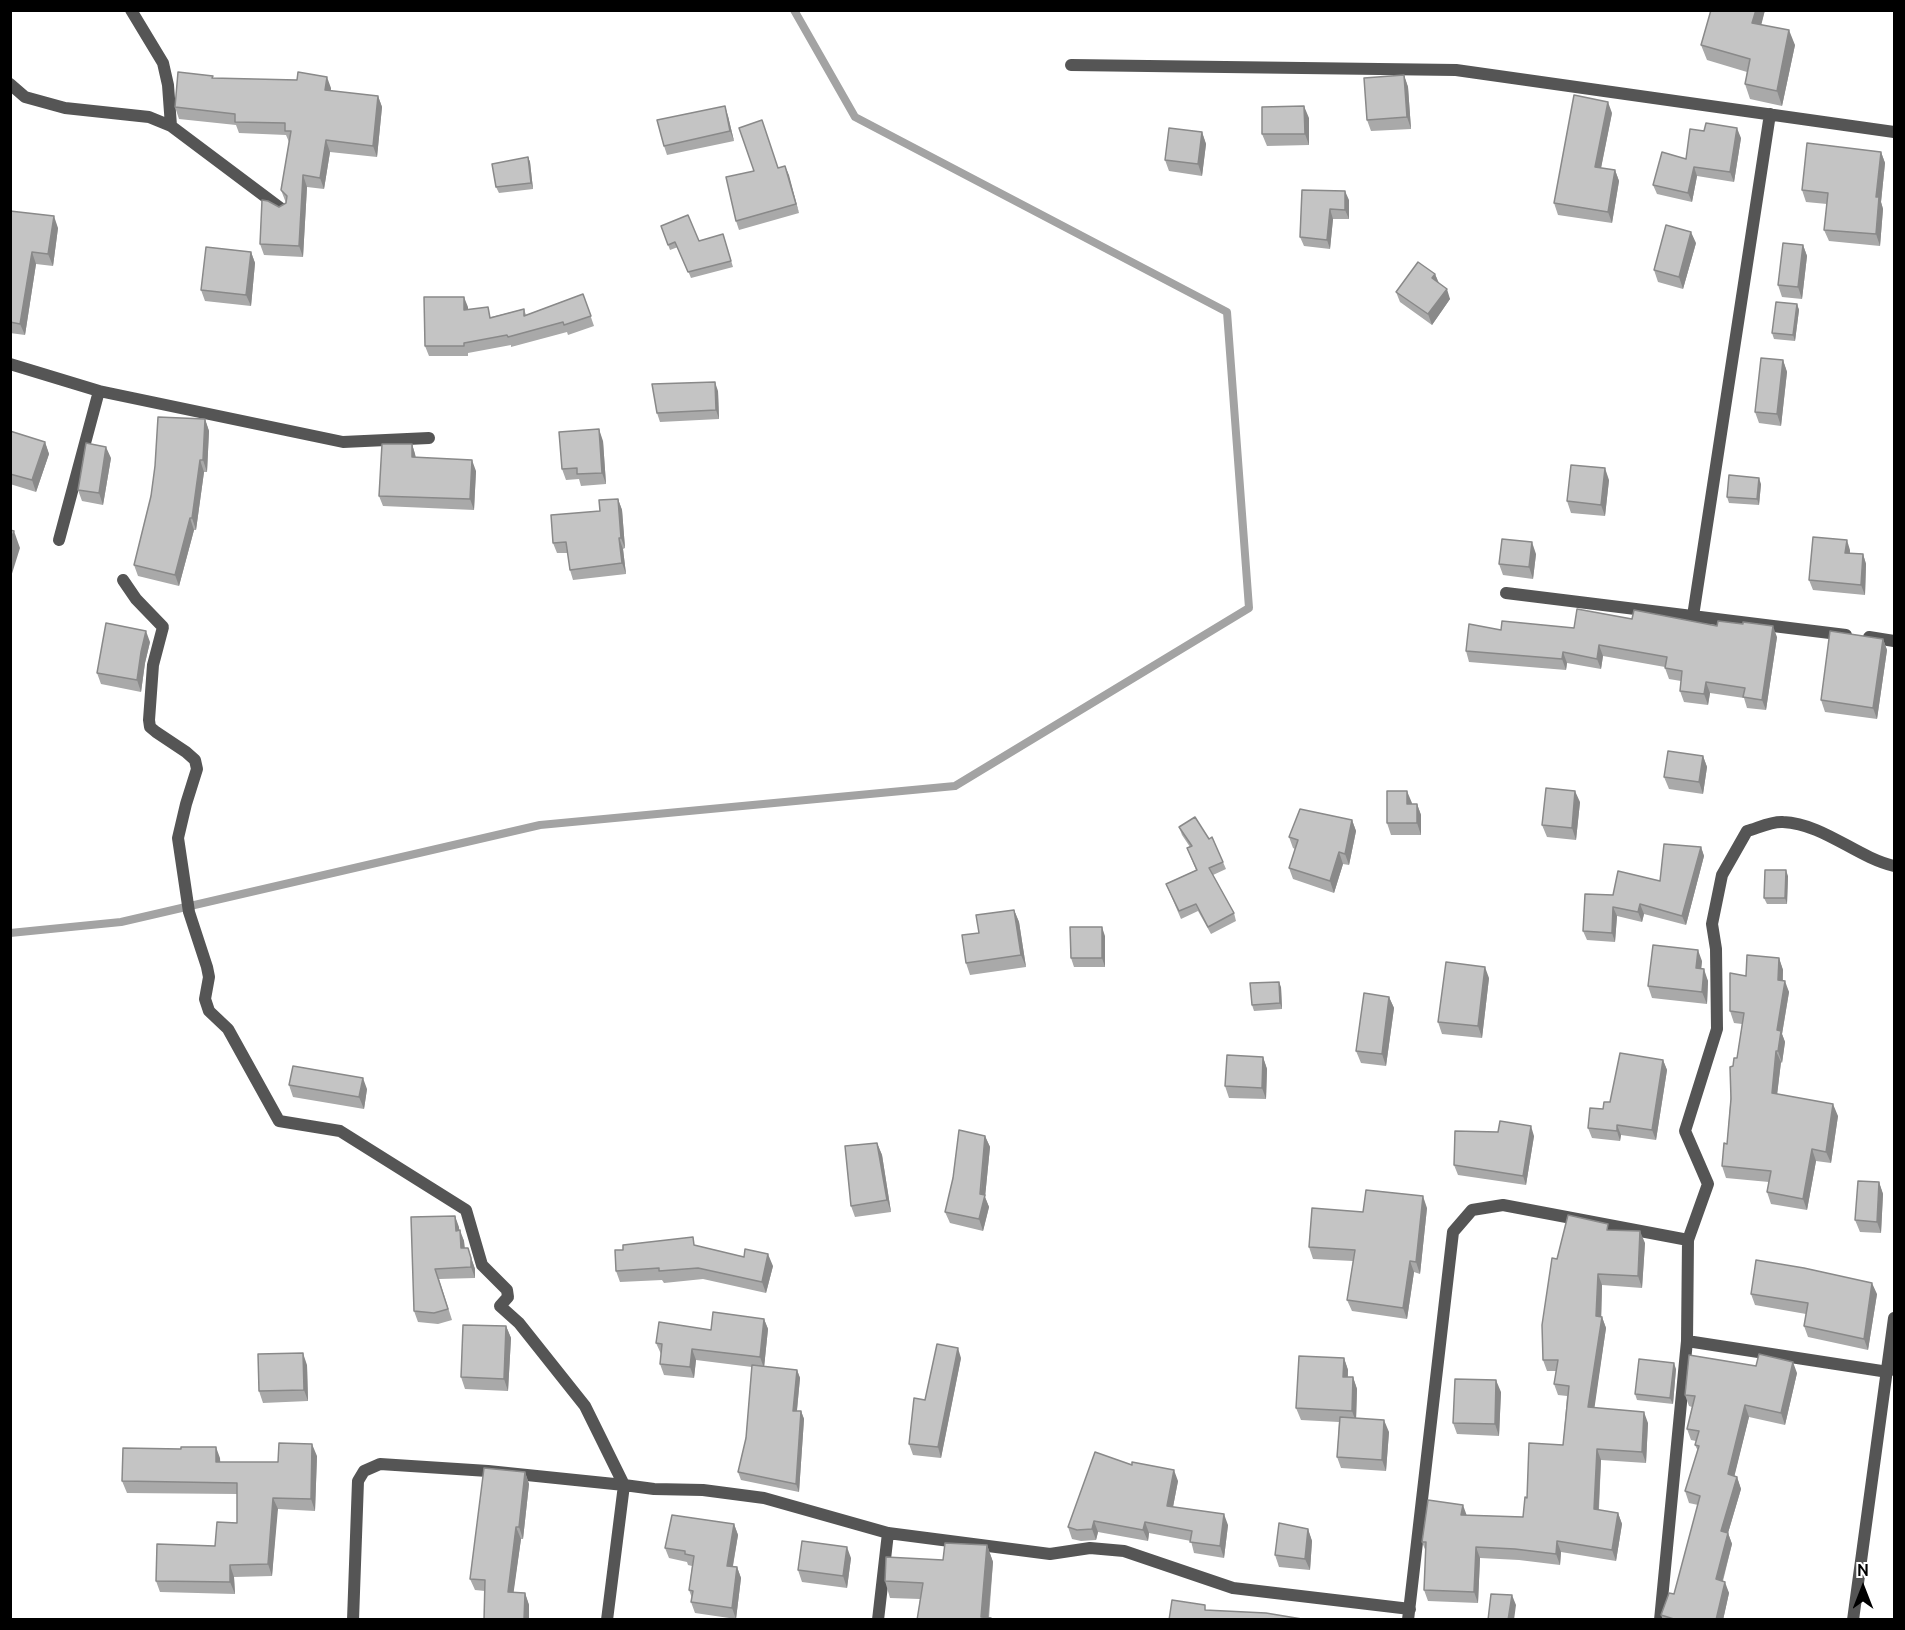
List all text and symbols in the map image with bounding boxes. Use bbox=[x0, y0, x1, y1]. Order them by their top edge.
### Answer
north arrow bbox=[1833, 1558, 1893, 1618]
text: N bbox=[1857, 1561, 1869, 1579]

